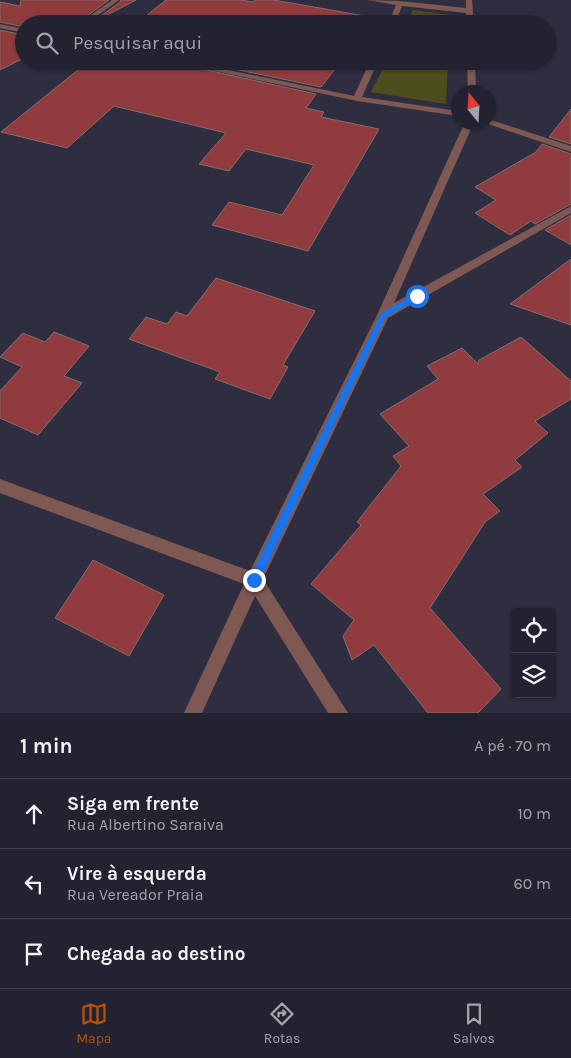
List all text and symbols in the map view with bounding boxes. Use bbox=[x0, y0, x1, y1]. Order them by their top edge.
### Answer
search box bbox=[15, 15, 556, 70]
icon: search bbox=[33, 29, 61, 57]
text: Pesquisar aqui bbox=[73, 32, 202, 54]
north arrow bbox=[451, 85, 496, 130]
route start bbox=[406, 285, 429, 308]
route end bbox=[243, 569, 266, 592]
map controls bbox=[511, 608, 556, 698]
button: locate bbox=[511, 608, 556, 653]
button: layers bbox=[511, 653, 556, 698]
text: 1 min bbox=[20, 734, 73, 758]
text: A pé · 70 m bbox=[474, 736, 551, 755]
text: Siga em frente bbox=[67, 793, 199, 815]
icon: ahead bbox=[20, 800, 48, 828]
text: 10 m bbox=[517, 804, 551, 823]
text: Rua Albertino Saraiva bbox=[67, 815, 224, 834]
text: Vire à esquerda bbox=[67, 863, 207, 885]
icon: left bbox=[20, 870, 48, 898]
text: 60 m bbox=[514, 874, 551, 893]
text: Rua Vereador Praia bbox=[67, 885, 203, 904]
icon: arrive bbox=[20, 940, 48, 968]
text: Chegada ao destino bbox=[67, 943, 245, 965]
tab: Mapa bbox=[76, 1000, 112, 1047]
tab: Rotas bbox=[264, 1000, 300, 1047]
tab: Salvos bbox=[453, 1000, 495, 1047]

